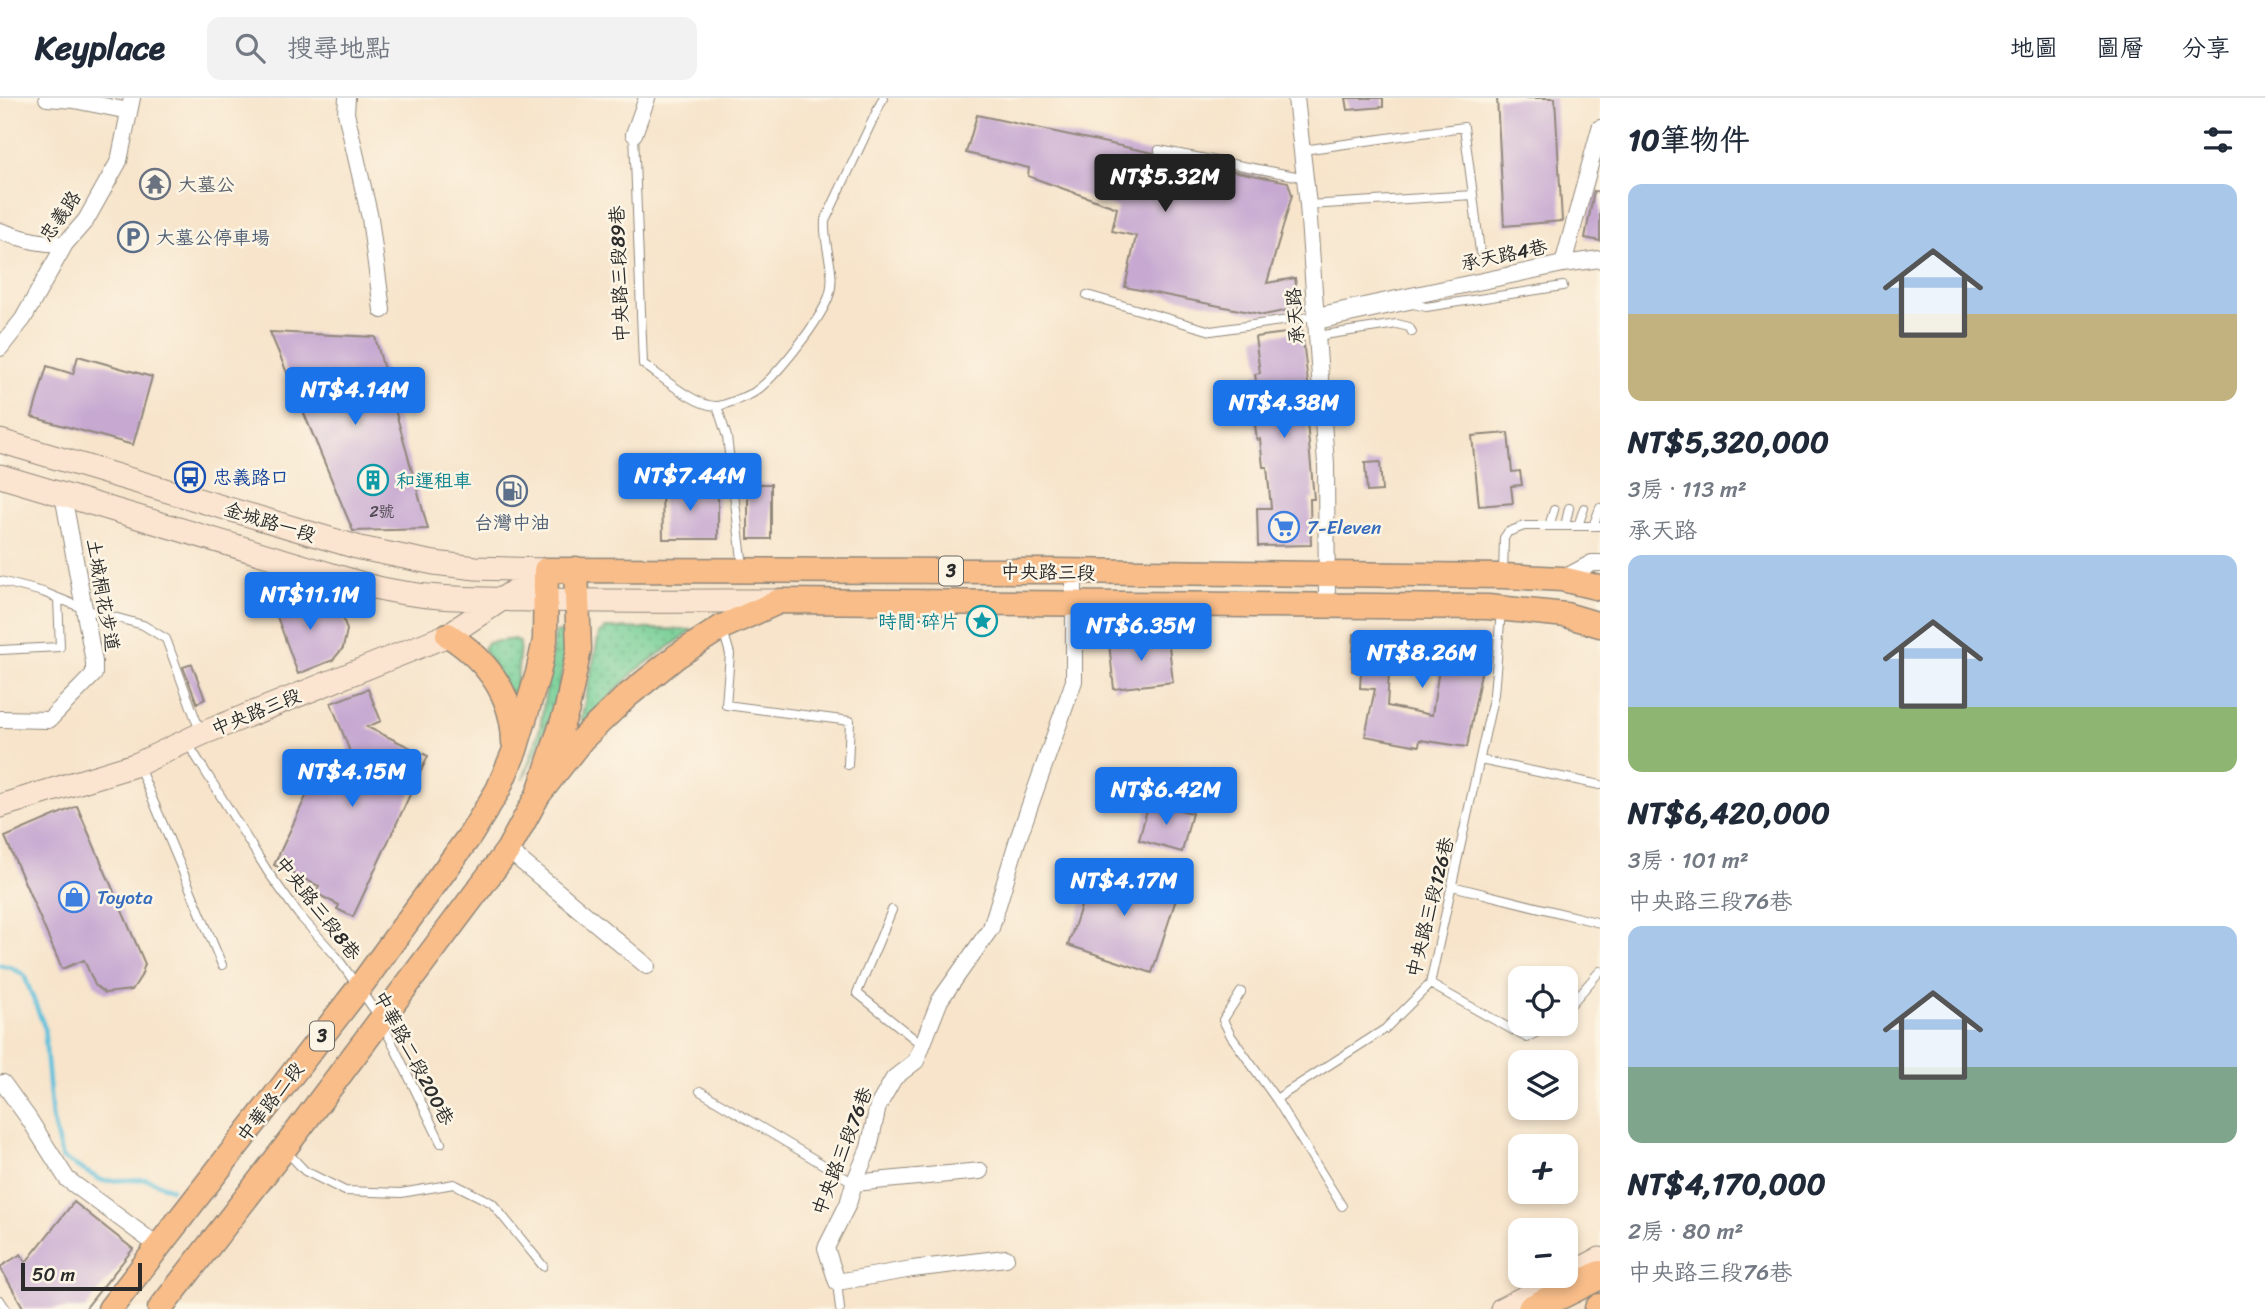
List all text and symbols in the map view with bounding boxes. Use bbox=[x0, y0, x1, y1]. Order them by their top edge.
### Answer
search box bbox=[207, 17, 697, 80]
text: Keyplace bbox=[35, 19, 165, 77]
text: 搜尋地點 bbox=[287, 25, 391, 71]
text: 地圖 bbox=[2010, 27, 2058, 69]
text: 圖層 bbox=[2096, 27, 2144, 69]
text: 分享 bbox=[2182, 27, 2230, 69]
icon: search bbox=[231, 29, 269, 67]
text: 10筆物件 bbox=[1628, 113, 1750, 167]
icon: filters bbox=[2199, 121, 2237, 159]
pin: NT$5.32M bbox=[1093, 155, 1237, 214]
text: NT$5.32M bbox=[1110, 156, 1220, 197]
temple icon: 大墓公 bbox=[138, 167, 172, 201]
place label: 大墓公 bbox=[178, 168, 235, 201]
street label: 忠義路 bbox=[30, 183, 90, 249]
street label: 中央路三段89巷 bbox=[600, 205, 638, 343]
parking icon: 大墓公停車場 bbox=[116, 220, 150, 254]
place label: 大墓公停車場 bbox=[156, 221, 270, 254]
street label: 承天路4巷 bbox=[1458, 230, 1550, 280]
icon: home bbox=[1870, 230, 1996, 356]
street label: 承天路 bbox=[1277, 286, 1313, 346]
pin: NT$4.14M bbox=[283, 368, 427, 427]
text: NT$4.14M bbox=[301, 369, 409, 410]
pin: NT$4.38M bbox=[1212, 380, 1356, 440]
text: NT$4.38M bbox=[1229, 382, 1339, 423]
text: NT$5,320,000 bbox=[1628, 415, 1829, 469]
pin: NT$7.44M bbox=[618, 454, 762, 513]
text: NT$7.44M bbox=[634, 455, 746, 496]
bus stop icon: 忠義路口 bbox=[173, 460, 207, 494]
place label: 忠義路口 bbox=[213, 461, 289, 494]
building icon: 和運租車 bbox=[356, 463, 390, 497]
place label: 和運租車 bbox=[396, 464, 472, 497]
text: 3房 · 113 m² bbox=[1628, 469, 1747, 510]
fuel station icon: 台灣中油 bbox=[495, 474, 529, 508]
street label: 金城路一段 bbox=[220, 492, 320, 552]
house number: 2號 bbox=[369, 497, 395, 526]
place label: 台灣中油 bbox=[474, 506, 550, 539]
supermarket icon: 7-Eleven bbox=[1267, 510, 1301, 544]
text: 承天路 bbox=[1628, 510, 1697, 551]
place label: 7-Eleven bbox=[1307, 511, 1381, 544]
street label: 土城桐花步道 bbox=[77, 536, 129, 654]
street label: 中央路三段 bbox=[1000, 555, 1096, 589]
road number: 3 bbox=[939, 556, 963, 586]
pin: NT$11.1M bbox=[238, 573, 382, 632]
text: NT$11.1M bbox=[261, 574, 359, 615]
icon: home bbox=[1870, 601, 1996, 727]
pin: NT$6.35M bbox=[1069, 603, 1213, 663]
place icon: 時間·碎片 bbox=[965, 604, 999, 638]
place label: 時間·碎片 bbox=[878, 605, 959, 638]
text: NT$6.35M bbox=[1087, 605, 1195, 646]
pin: NT$8.26M bbox=[1350, 630, 1494, 690]
text: NT$8.26M bbox=[1367, 632, 1477, 673]
street label: 中央路三段 bbox=[206, 679, 306, 745]
pin: NT$4.15M bbox=[280, 750, 424, 809]
text: NT$4.15M bbox=[298, 751, 406, 792]
pin: NT$6.42M bbox=[1094, 768, 1238, 827]
text: NT$6.42M bbox=[1111, 769, 1221, 810]
text: NT$6,420,000 bbox=[1628, 786, 1830, 840]
street label: 中央路三段126巷 bbox=[1397, 833, 1463, 981]
text: 3房 · 101 m² bbox=[1628, 840, 1749, 881]
street label: 中央路三段8巷 bbox=[266, 848, 370, 968]
pin: NT$4.17M bbox=[1052, 858, 1196, 918]
text: NT$4.17M bbox=[1071, 860, 1177, 901]
shop icon: Toyota bbox=[57, 880, 91, 914]
place label: Toyota bbox=[97, 881, 153, 914]
text: 中央路三段76巷 bbox=[1628, 881, 1792, 922]
map controls bbox=[1508, 966, 1578, 1288]
button: locate bbox=[1508, 966, 1578, 1036]
icon: home bbox=[1870, 972, 1996, 1098]
street label: 中華路二段200巷 bbox=[364, 984, 464, 1132]
road number: 3 bbox=[310, 1021, 334, 1051]
button: layers bbox=[1508, 1050, 1578, 1120]
street label: 中華路二段 bbox=[228, 1054, 312, 1150]
street label: 中央路三段76巷 bbox=[802, 1082, 882, 1220]
button: + bbox=[1508, 1134, 1578, 1204]
text: NT$4,170,000 bbox=[1628, 1157, 1826, 1211]
text: 2房 · 80 m² bbox=[1628, 1211, 1743, 1252]
button: − bbox=[1508, 1218, 1578, 1288]
text: 中央路三段76巷 bbox=[1628, 1252, 1792, 1293]
text: 50 m bbox=[32, 1258, 75, 1291]
scale bar bbox=[21, 1260, 142, 1292]

